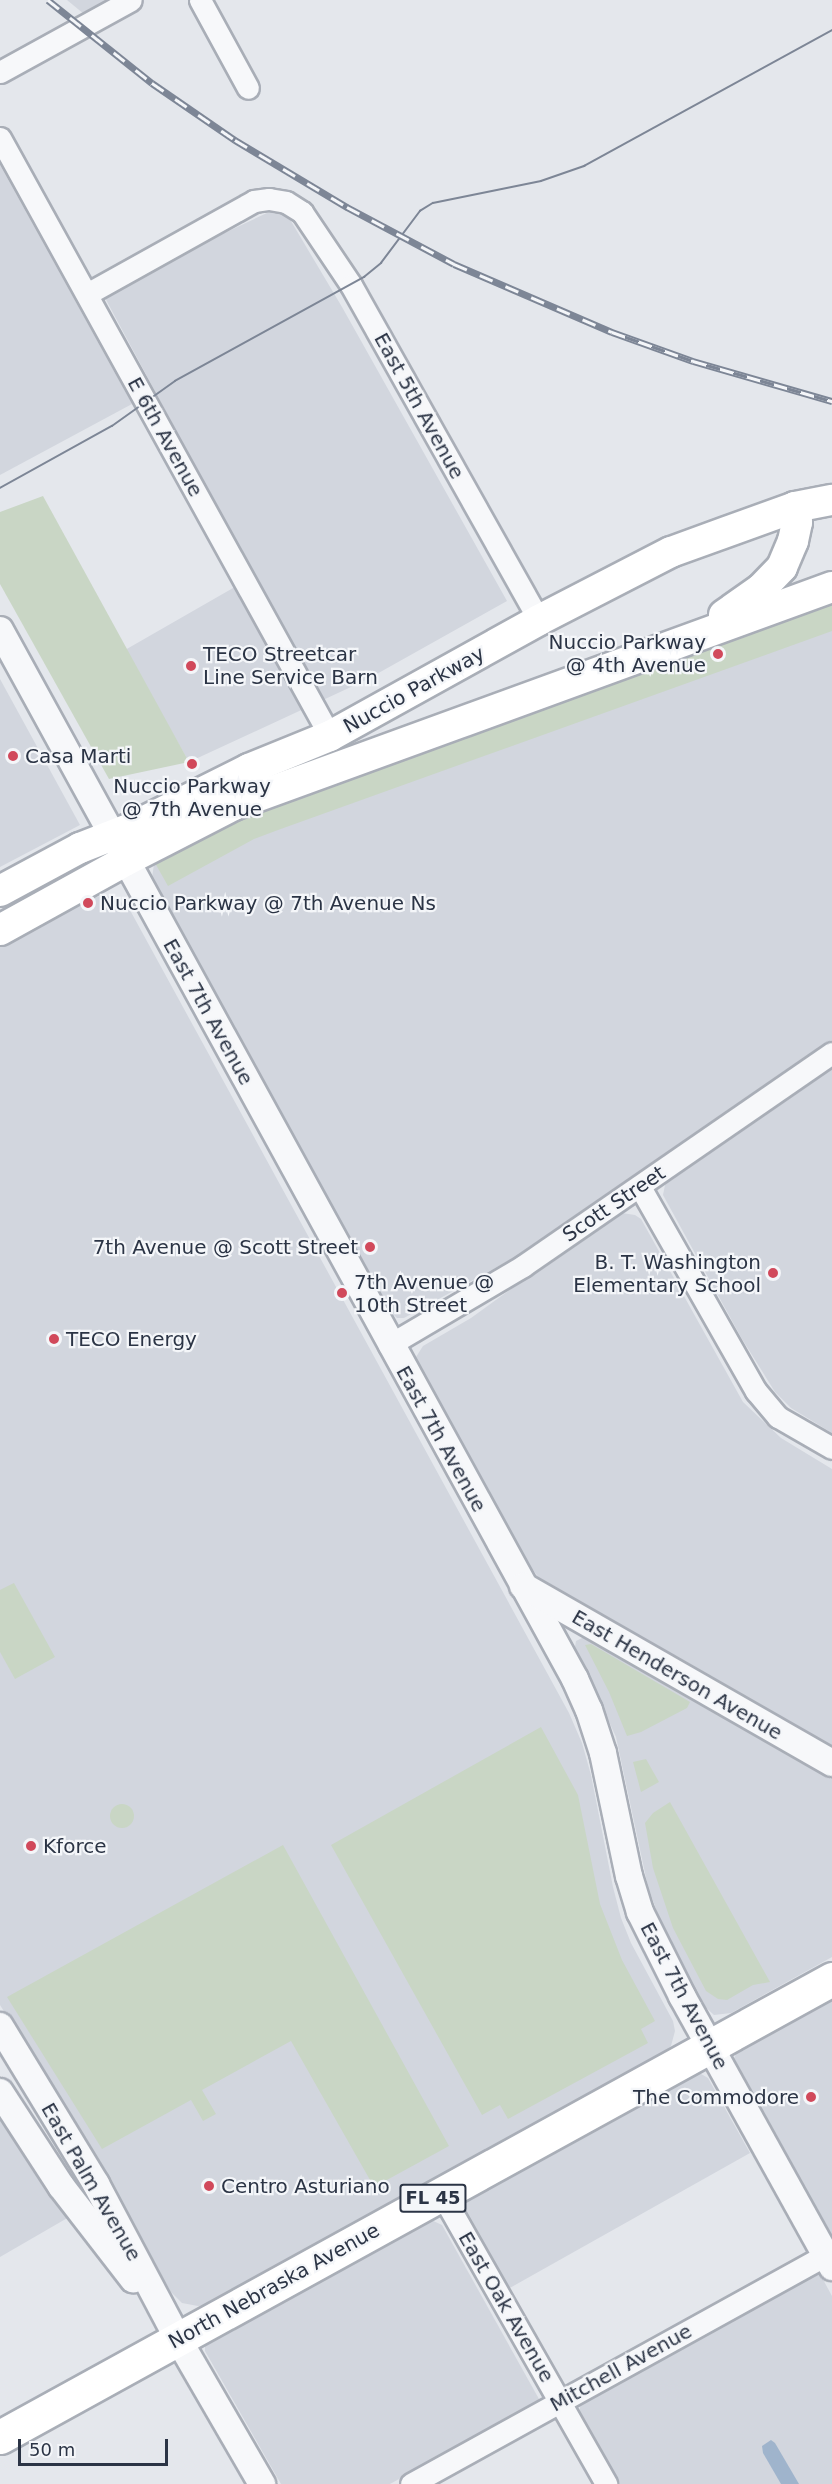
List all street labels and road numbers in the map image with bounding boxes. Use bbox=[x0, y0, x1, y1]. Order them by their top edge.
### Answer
street label: East 5th Avenue bbox=[369, 329, 469, 483]
street label: E 6th Avenue bbox=[122, 373, 208, 501]
street label: Nuccio Parkway bbox=[339, 641, 489, 739]
street label: East 7th Avenue bbox=[158, 935, 258, 1089]
street label: Scott Street bbox=[558, 1161, 670, 1247]
street label: East 7th Avenue bbox=[391, 1362, 491, 1516]
street label: East Henderson Avenue bbox=[568, 1605, 786, 1745]
street label: East 7th Avenue bbox=[635, 1918, 733, 2074]
street label: East Palm Avenue bbox=[36, 2099, 146, 2265]
road number: FL 45 bbox=[398, 2183, 468, 2213]
street label: North Nebraska Avenue bbox=[164, 2218, 384, 2354]
street label: East Oak Avenue bbox=[453, 2227, 559, 2387]
street label: Mitchell Avenue bbox=[546, 2319, 696, 2417]

